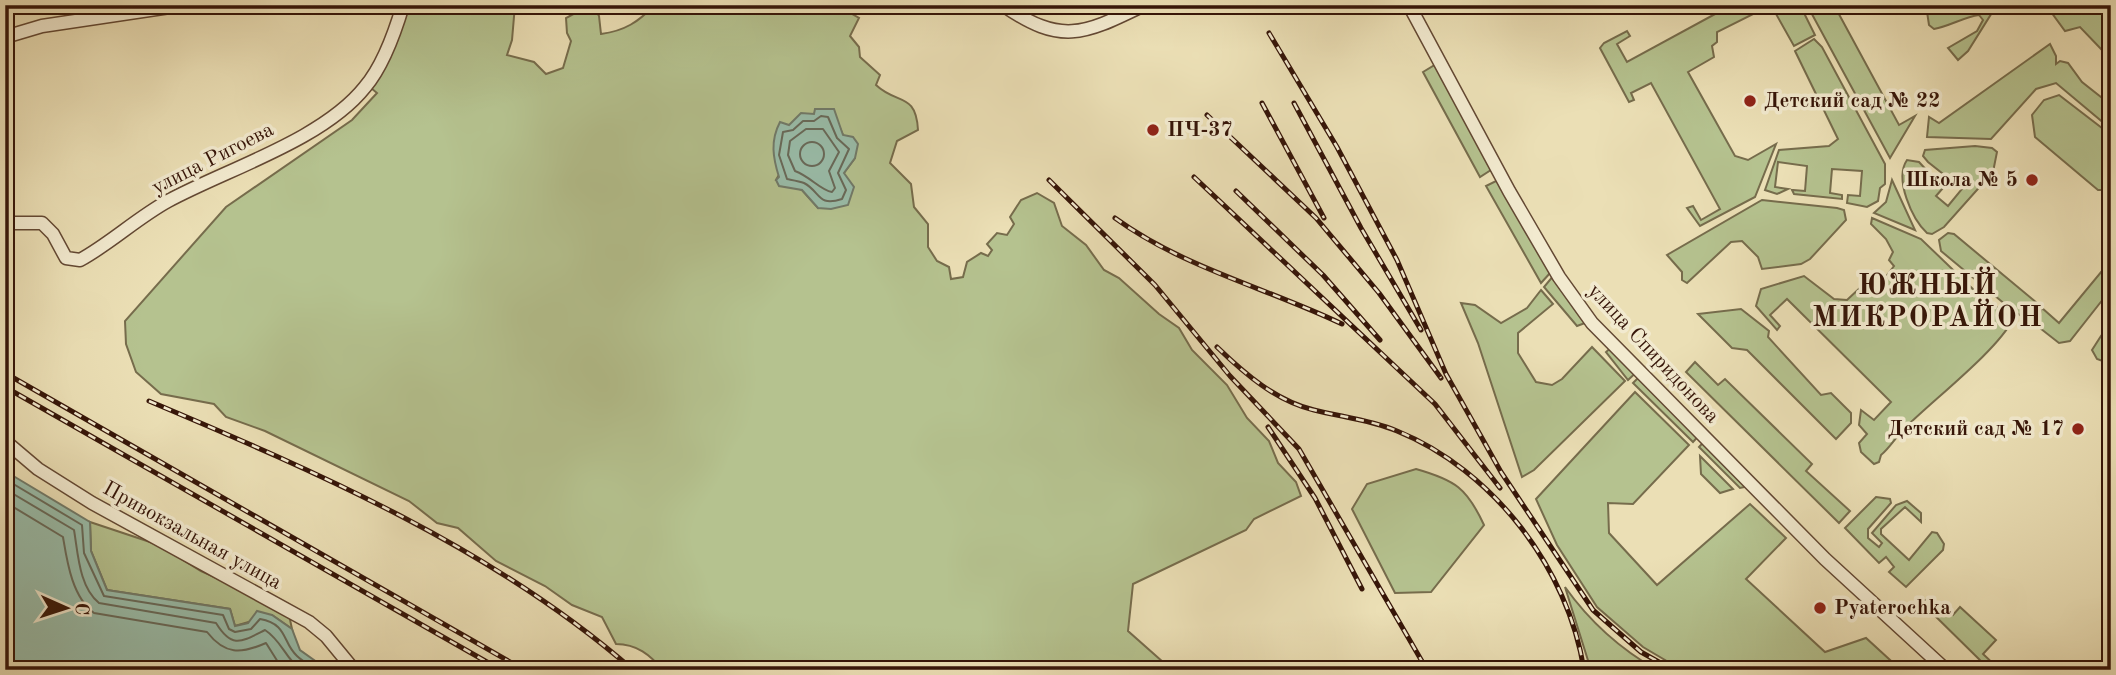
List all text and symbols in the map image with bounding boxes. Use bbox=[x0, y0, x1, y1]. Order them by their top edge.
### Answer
place label: Детский сад № 22 bbox=[1764, 91, 1940, 112]
marker: Детский сад № 22 bbox=[1742, 93, 1758, 109]
street label: улица Ригоева bbox=[149, 119, 277, 199]
place label: ПЧ-37 bbox=[1167, 120, 1233, 141]
marker: ПЧ-37 bbox=[1145, 122, 1161, 138]
place label: Школа № 5 bbox=[1905, 170, 2018, 191]
marker: Школа № 5 bbox=[2024, 172, 2040, 188]
district label: ЮЖНЫЙ МИКРОРАЙОН bbox=[1812, 266, 2044, 333]
street label: улица Спиридонова bbox=[1583, 280, 1723, 428]
place label: Детский сад № 17 bbox=[1888, 419, 2064, 440]
marker: Детский сад № 17 bbox=[2070, 421, 2086, 437]
street label: Привокзальная улица bbox=[99, 478, 285, 594]
north arrow bbox=[32, 574, 102, 644]
place label: Pyaterochka bbox=[1834, 598, 1951, 619]
marker: Pyaterochka bbox=[1812, 600, 1828, 616]
text: С bbox=[71, 602, 90, 616]

